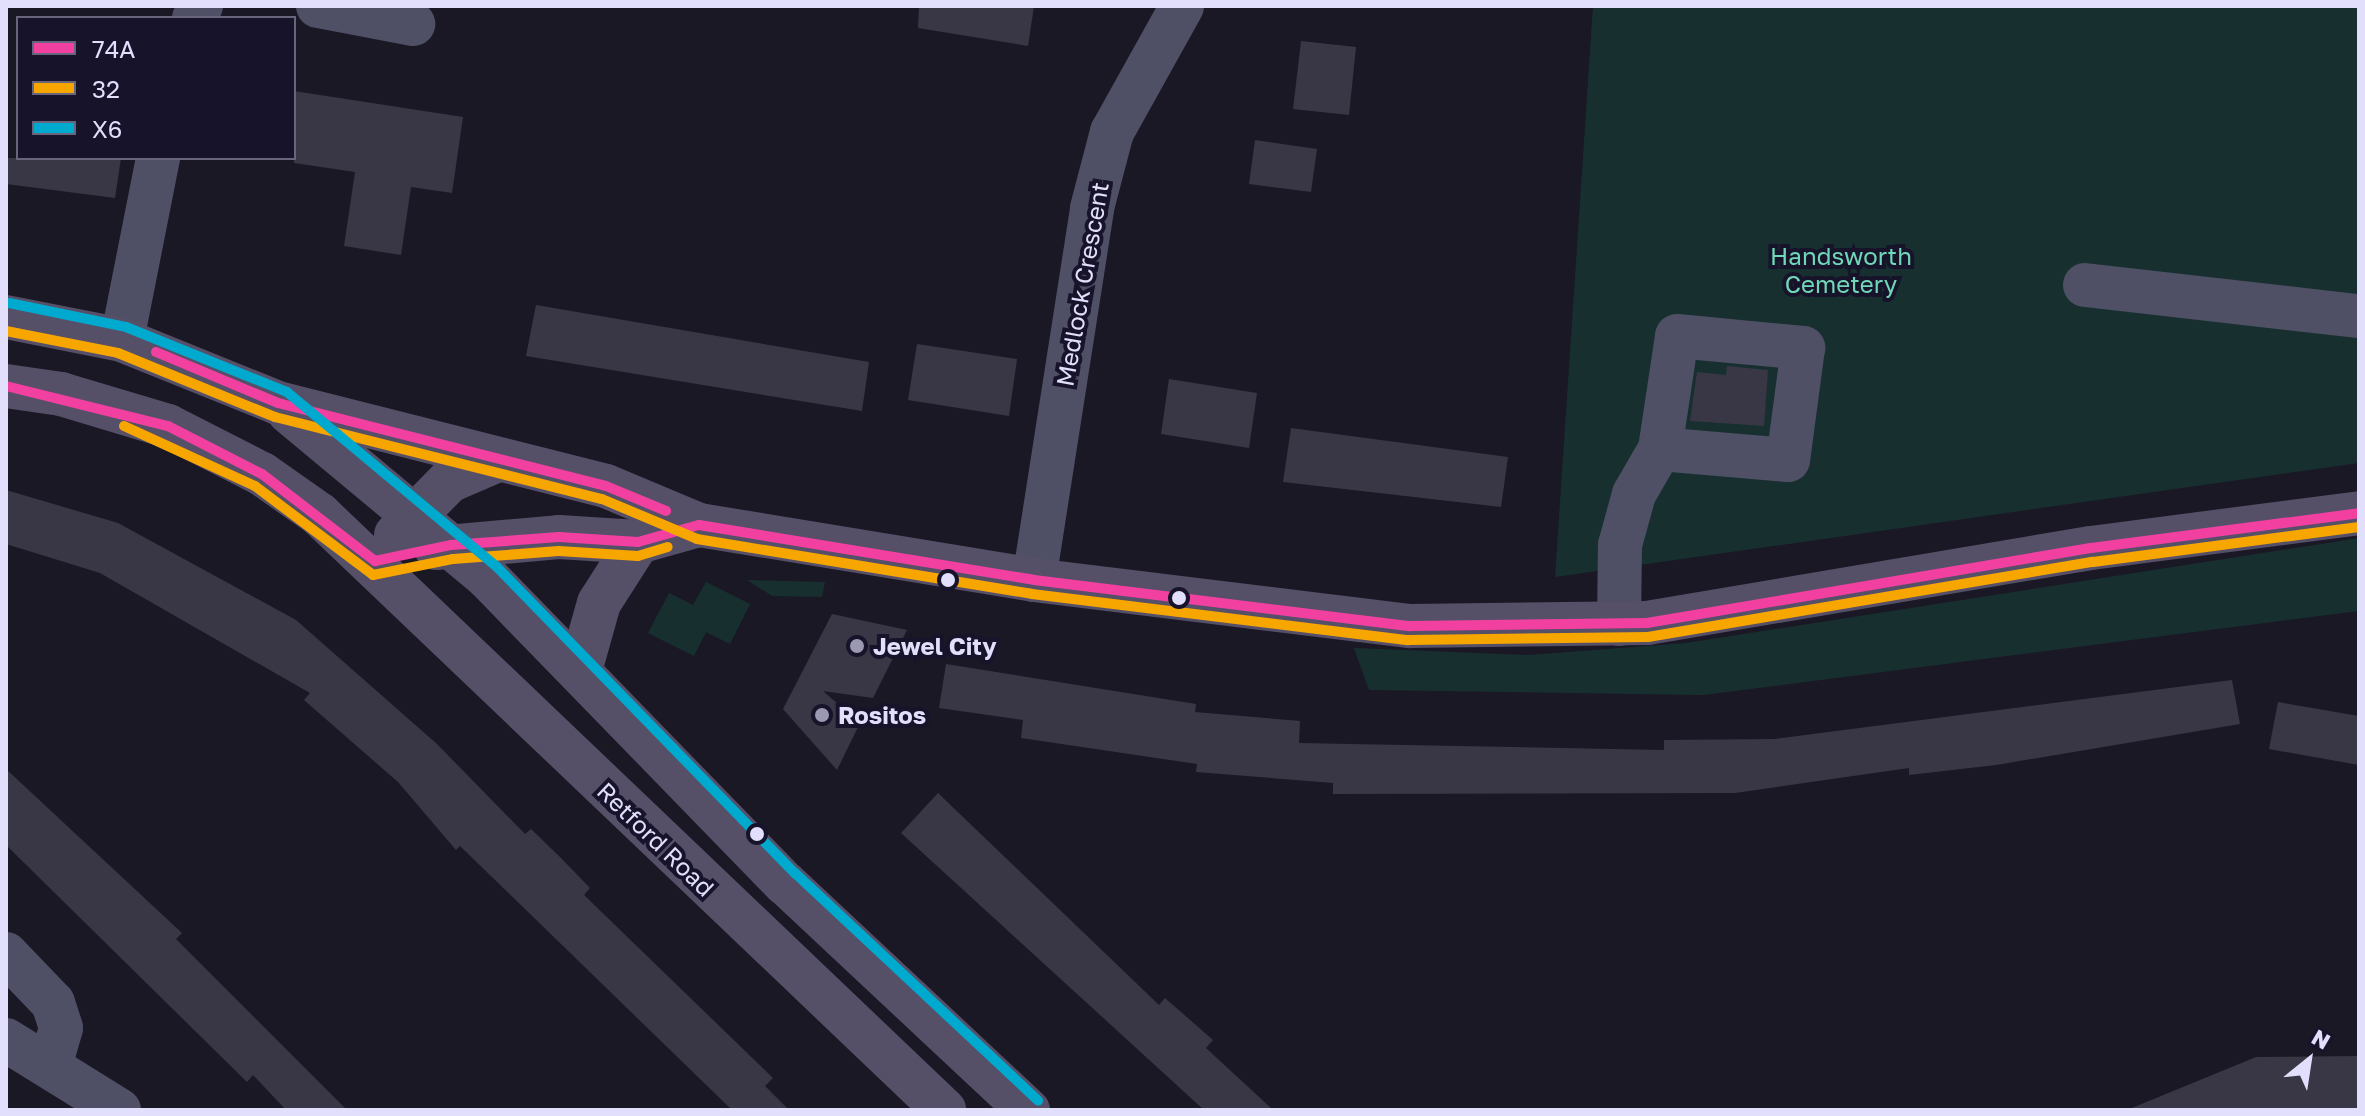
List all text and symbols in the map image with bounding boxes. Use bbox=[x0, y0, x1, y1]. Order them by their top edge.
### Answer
legend bbox=[16, 16, 296, 160]
text: 74A bbox=[92, 34, 135, 63]
text: 32 bbox=[92, 74, 120, 103]
text: X6 bbox=[92, 114, 122, 143]
street label: Medlock Crescent bbox=[1050, 180, 1114, 388]
park label: Handsworth Cemetery bbox=[1770, 242, 1912, 298]
unlabelled marker bbox=[940, 572, 956, 588]
unlabelled marker bbox=[1171, 590, 1187, 606]
place label: Jewel City bbox=[873, 632, 997, 660]
marker: Jewel City bbox=[848, 637, 866, 655]
place label: Rositos bbox=[838, 701, 926, 729]
marker: Rositos bbox=[813, 706, 831, 724]
street label: Retford Road bbox=[592, 776, 720, 902]
unlabelled marker bbox=[749, 826, 765, 842]
north arrow bbox=[2269, 1020, 2349, 1100]
text: N bbox=[2307, 1023, 2335, 1055]

